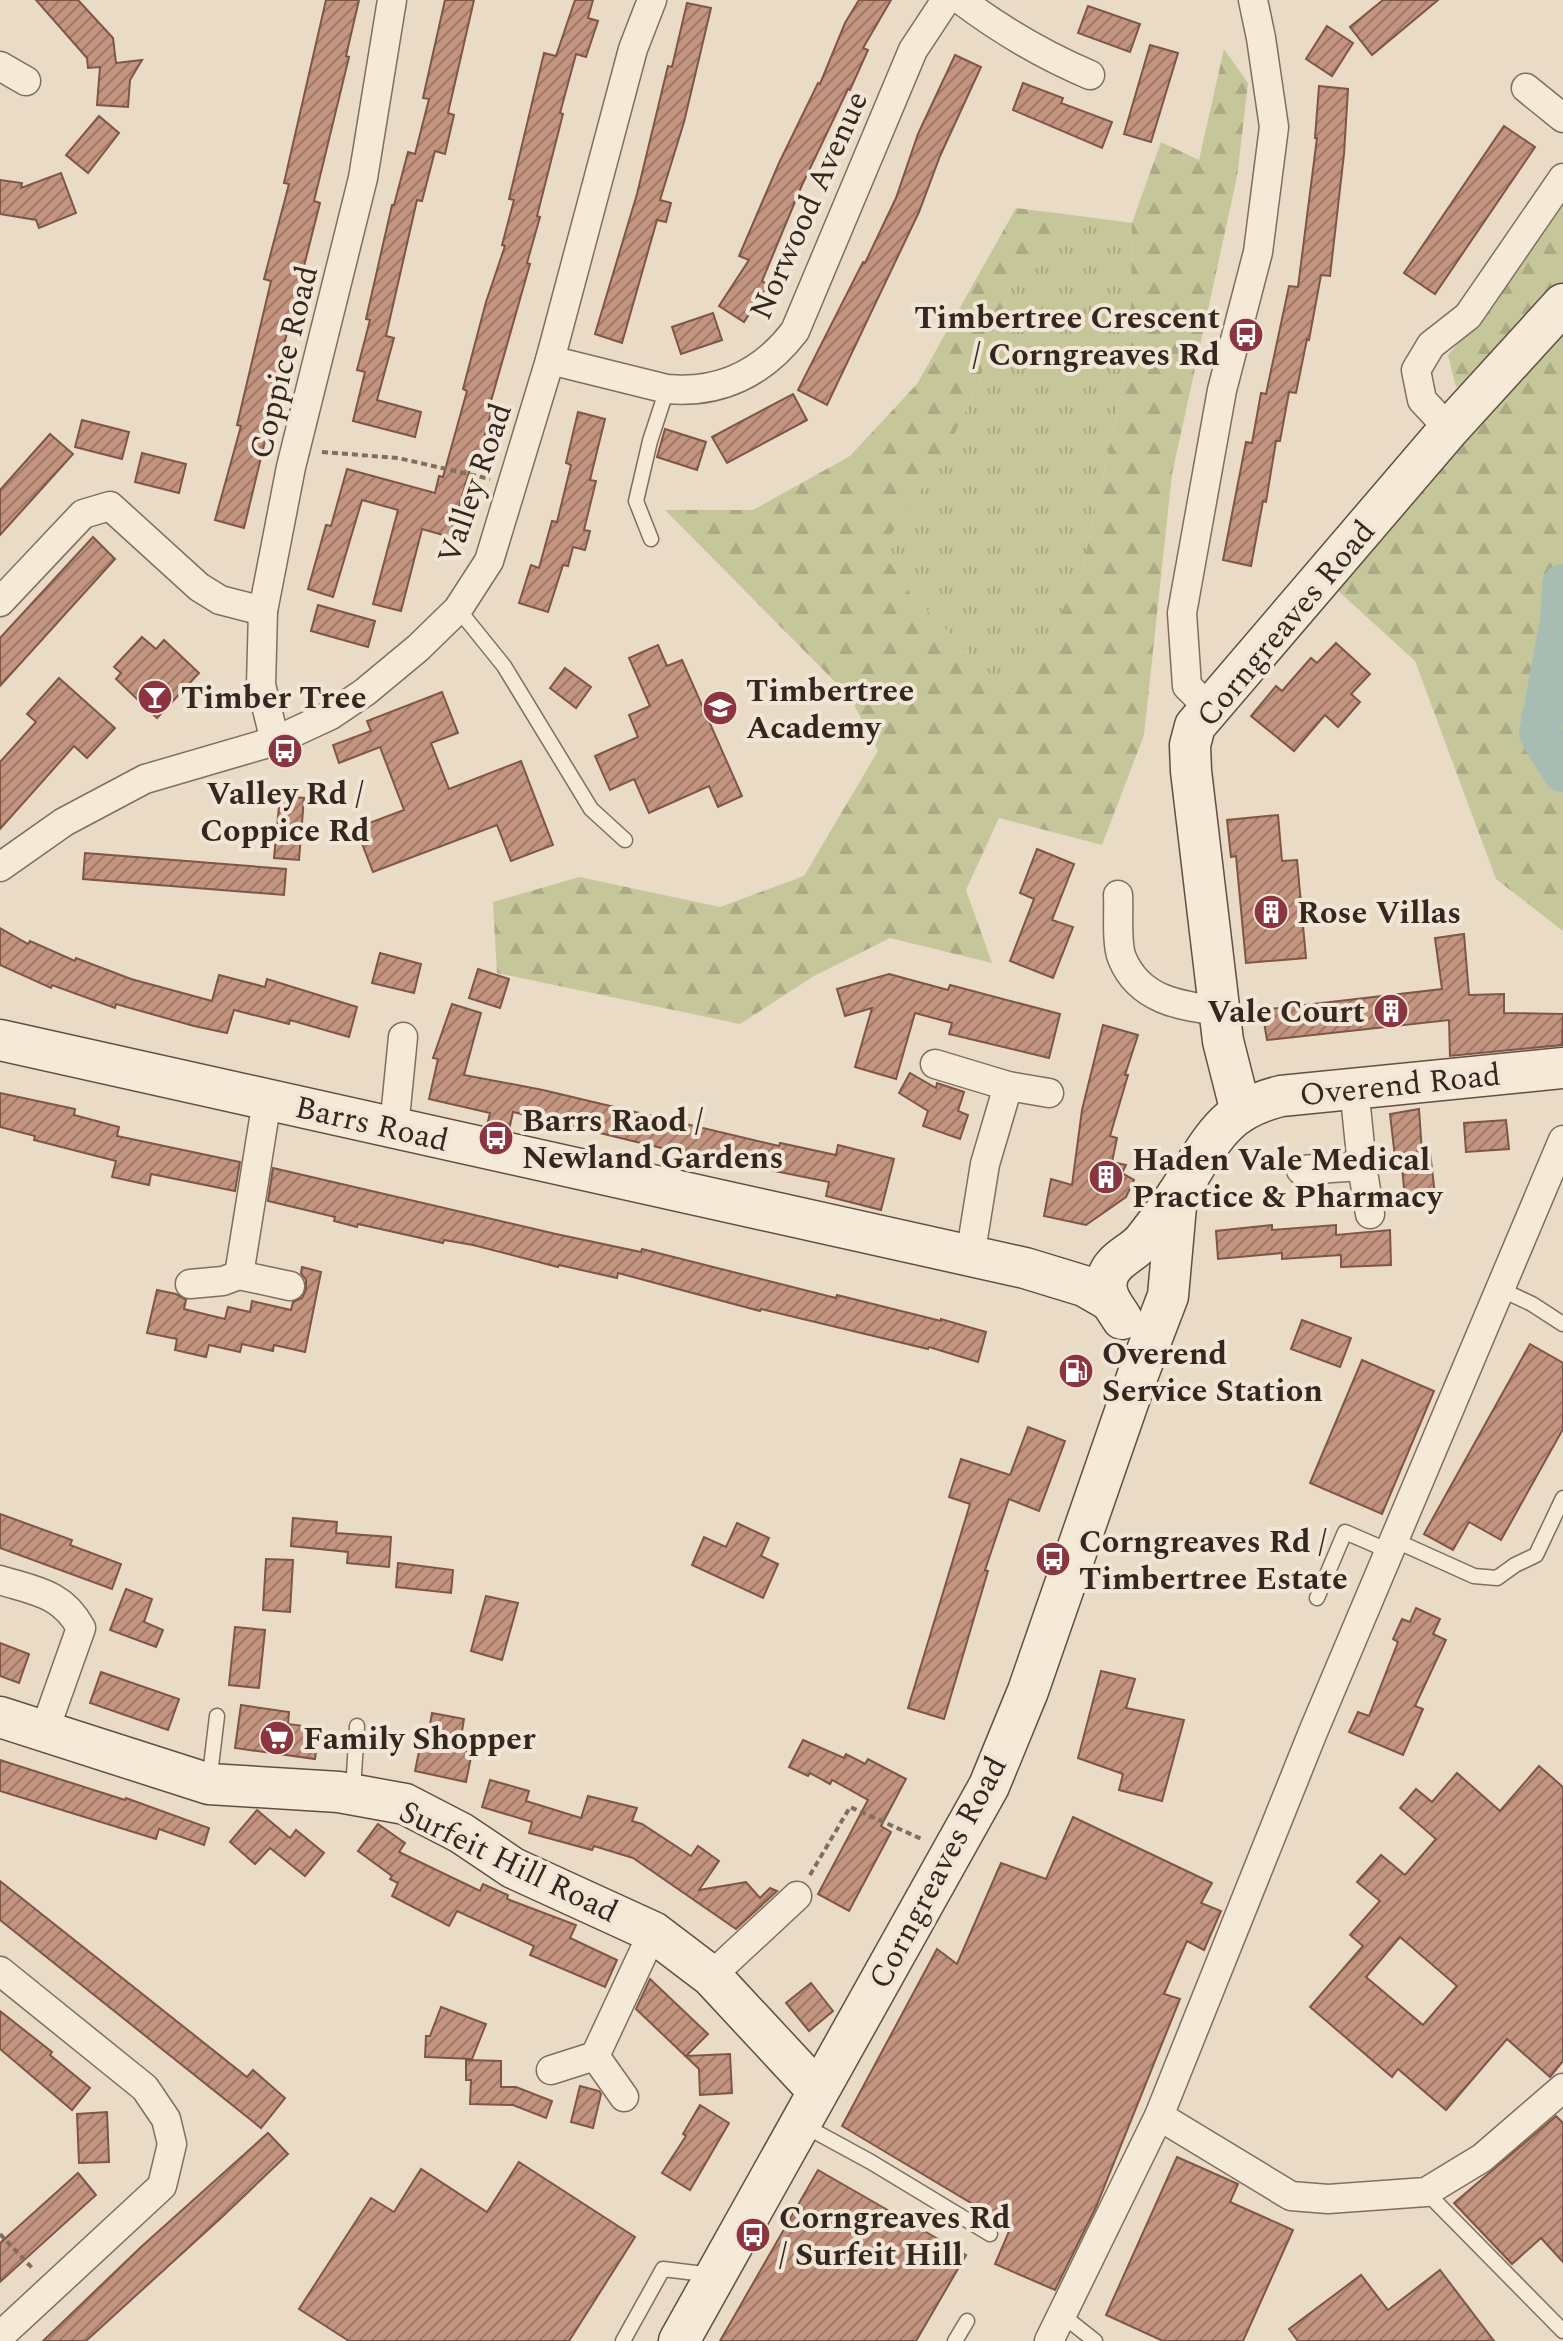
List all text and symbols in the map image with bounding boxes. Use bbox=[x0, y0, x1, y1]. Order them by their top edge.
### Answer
street label: Norwood Avenue bbox=[737, 83, 882, 328]
street label: Coppice Road bbox=[237, 260, 332, 464]
place label: Timbertree Crescent / Corngreaves Rd bbox=[914, 294, 1220, 380]
bus stop icon: Timbertree Crescent / Corngreaves Rd bbox=[1227, 316, 1265, 354]
street label: Valley Road bbox=[425, 396, 526, 571]
street label: Corngreaves Road bbox=[1185, 510, 1388, 738]
place label: Timbertree Academy bbox=[746, 667, 914, 753]
place label: Timber Tree bbox=[181, 674, 367, 723]
bar icon: Timber Tree bbox=[136, 678, 174, 716]
school or university icon: Timbertree Academy bbox=[701, 689, 739, 727]
bus stop icon: Valley Rd / Coppice Rd bbox=[266, 732, 304, 770]
place label: Valley Rd / Coppice Rd bbox=[200, 770, 370, 856]
place label: Rose Villas bbox=[1297, 889, 1461, 938]
building icon: Rose Villas bbox=[1252, 893, 1290, 931]
place label: Vale Court bbox=[1207, 988, 1365, 1037]
building icon: Vale Court bbox=[1372, 992, 1410, 1030]
street label: Overend Road bbox=[1297, 1051, 1503, 1120]
street label: Barrs Road bbox=[290, 1083, 453, 1166]
place label: Barrs Raod / Newland Gardens bbox=[522, 1097, 783, 1183]
bus stop icon: Barrs Raod / Newland Gardens bbox=[477, 1119, 515, 1157]
place label: Haden Vale Medical Practice & Pharmacy bbox=[1132, 1136, 1444, 1222]
building icon: Haden Vale Medical Practice & Pharmacy bbox=[1087, 1158, 1125, 1196]
place label: Overend Service Station bbox=[1102, 1330, 1323, 1416]
fuel station icon: Overend Service Station bbox=[1057, 1352, 1095, 1390]
place label: Corngreaves Rd / Timbertree Estate bbox=[1079, 1518, 1348, 1604]
bus stop icon: Corngreaves Rd / Timbertree Estate bbox=[1034, 1540, 1072, 1578]
place label: Family Shopper bbox=[303, 1715, 536, 1764]
supermarket icon: Family Shopper bbox=[258, 1719, 296, 1757]
street label: Corngreaves Road bbox=[856, 1747, 1020, 1998]
street label: Surfeit Hill Road bbox=[390, 1788, 626, 1937]
place label: Corngreaves Rd / Surfeit Hill bbox=[779, 2194, 1011, 2280]
bus stop icon: Corngreaves Rd / Surfeit Hill bbox=[734, 2216, 772, 2254]

